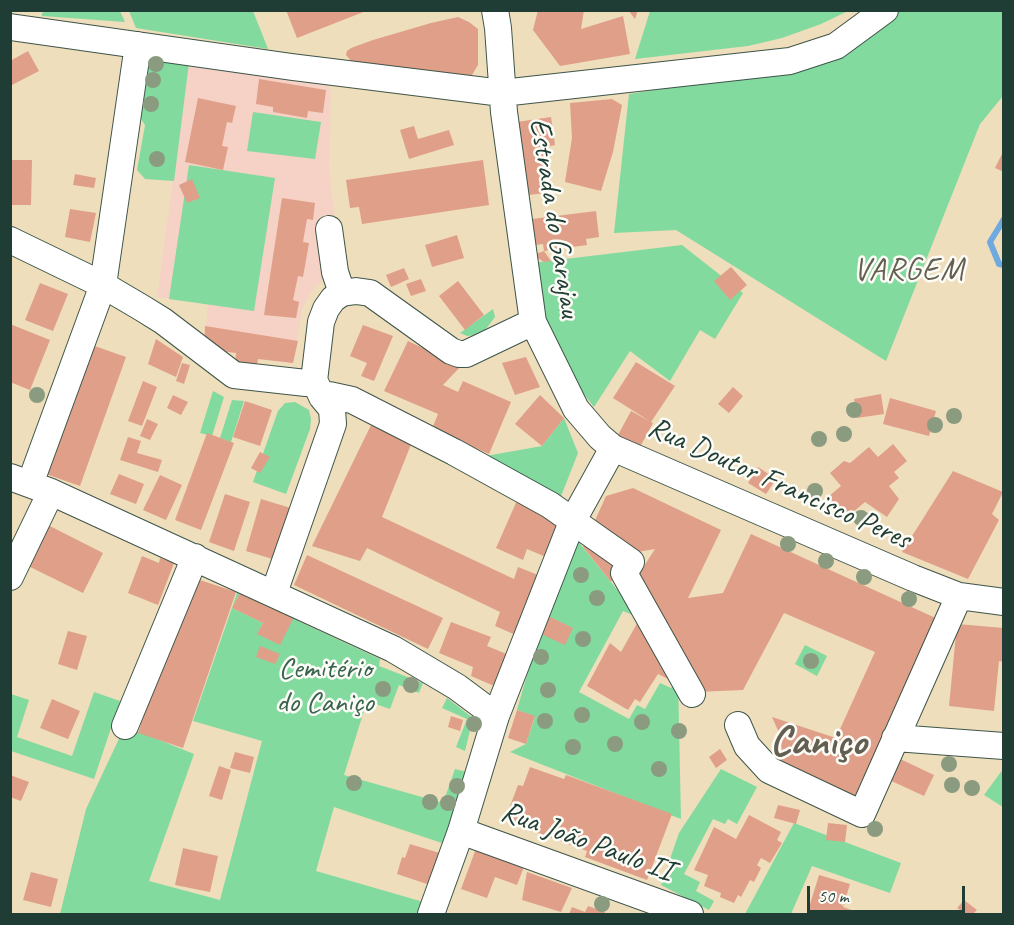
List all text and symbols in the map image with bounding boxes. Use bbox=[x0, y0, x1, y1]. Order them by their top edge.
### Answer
street label: Estrada do Garajau bbox=[521, 116, 587, 320]
district label: VARGEM bbox=[853, 252, 965, 290]
street label: Rua Doutor Francisco Peres bbox=[642, 410, 916, 558]
park label: Cemitério do Caniço bbox=[276, 651, 374, 722]
district label: Caniço bbox=[770, 718, 866, 768]
street label: Rua João Paulo II bbox=[496, 794, 678, 890]
scale bar bbox=[810, 874, 968, 912]
text: 50 m bbox=[818, 885, 849, 907]

